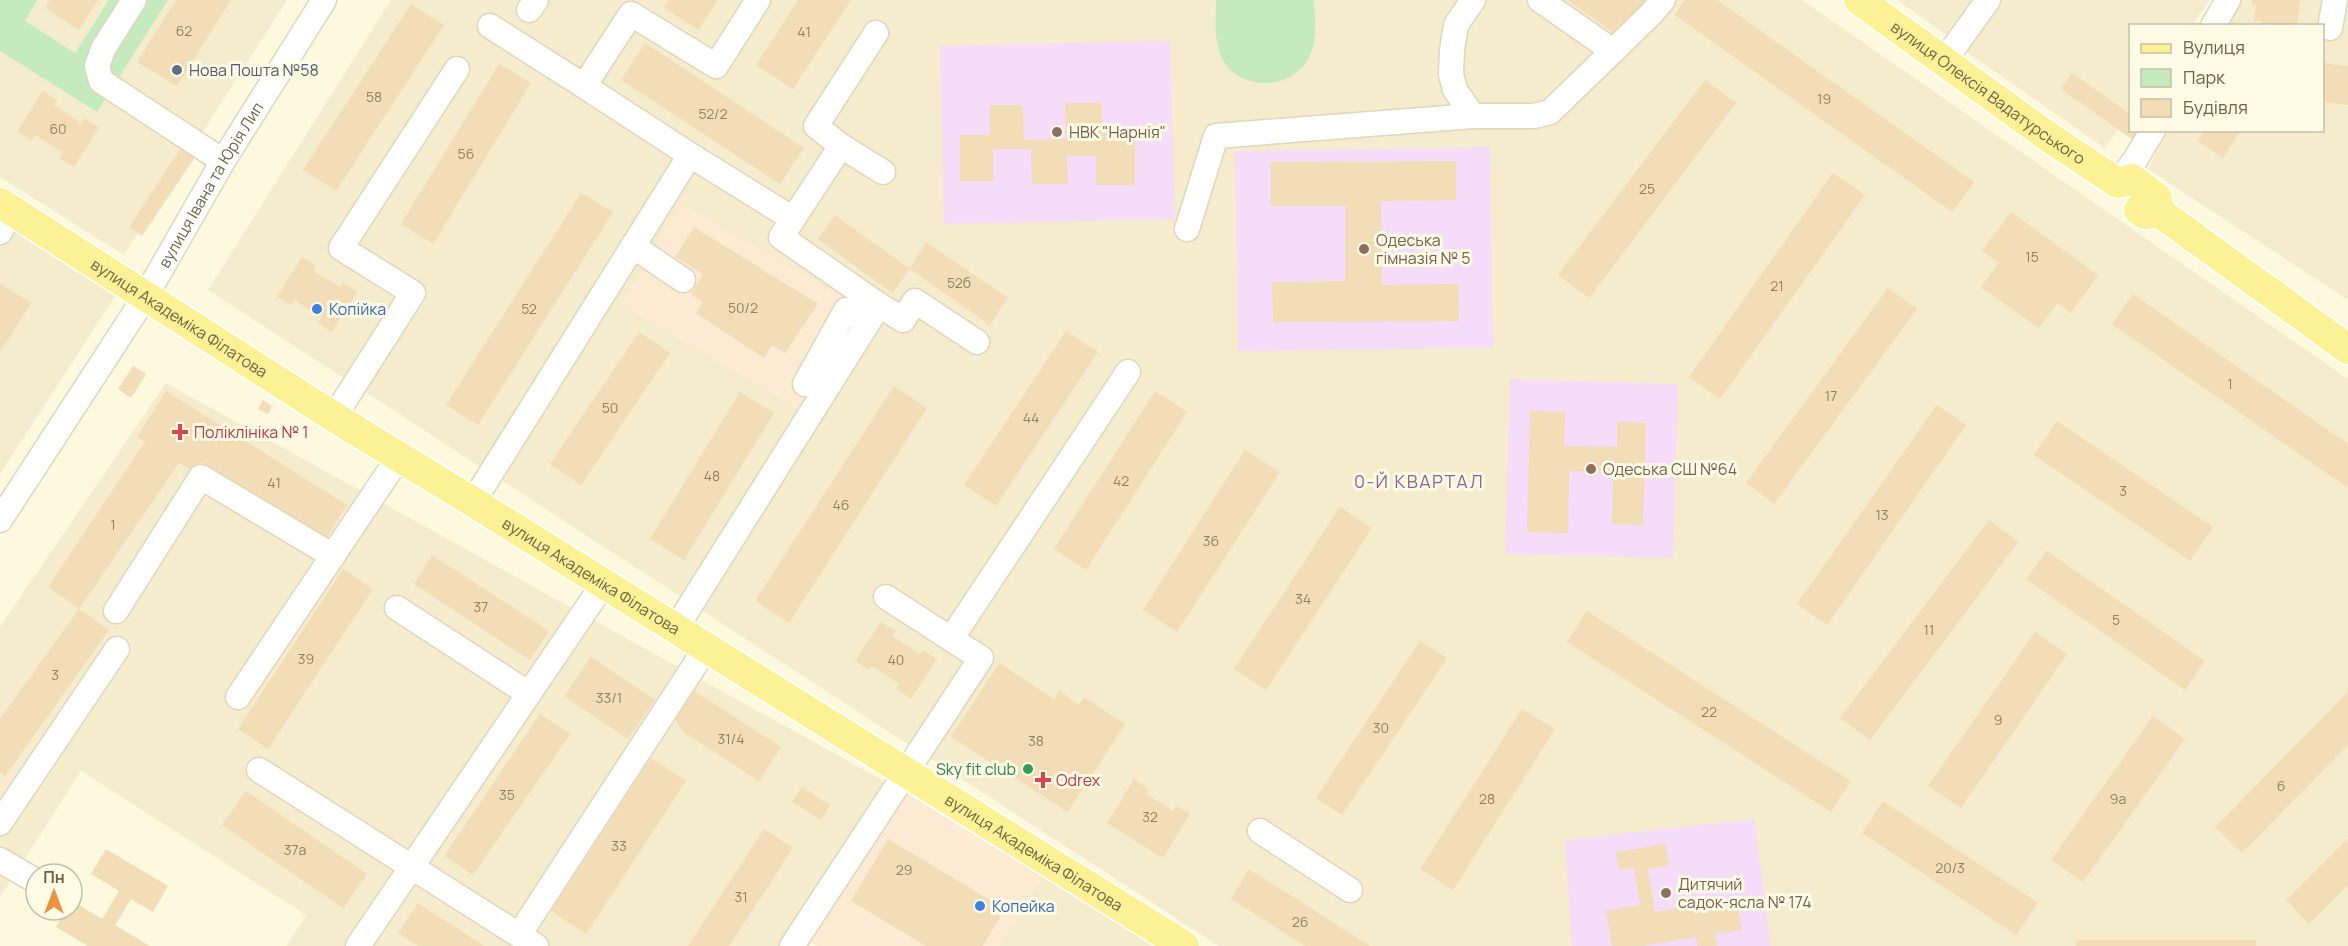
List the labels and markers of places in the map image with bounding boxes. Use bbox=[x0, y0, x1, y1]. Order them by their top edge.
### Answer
place label: Нова Пошта №58 bbox=[189, 59, 319, 81]
marker: Нова Пошта №58 bbox=[170, 63, 184, 77]
place label: НВК "Нарнія" bbox=[1069, 121, 1166, 143]
marker: НВК "Нарнія" bbox=[1050, 125, 1064, 139]
place label: Одеська гімназія № 5 bbox=[1376, 229, 1471, 269]
marker: Одеська гімназія № 5 bbox=[1357, 242, 1371, 256]
place label: Копійка bbox=[329, 298, 386, 320]
marker: Копійка bbox=[310, 302, 324, 316]
place label: Поліклініка № 1 bbox=[194, 421, 309, 443]
marker: Поліклініка № 1 bbox=[171, 423, 189, 441]
place label: Одеська СШ №64 bbox=[1603, 458, 1737, 480]
marker: Одеська СШ №64 bbox=[1584, 462, 1598, 476]
place label: Sky fit club bbox=[936, 758, 1016, 780]
marker: Sky fit club bbox=[1021, 762, 1035, 776]
place label: Odrex bbox=[1056, 769, 1101, 791]
marker: Odrex bbox=[1034, 771, 1052, 789]
place label: Дитячий садок-ясла № 174 bbox=[1678, 873, 1812, 913]
marker: Дитячий садок-ясла № 174 bbox=[1659, 886, 1673, 900]
place label: Копейка bbox=[992, 895, 1055, 917]
marker: Копейка bbox=[973, 899, 987, 913]

